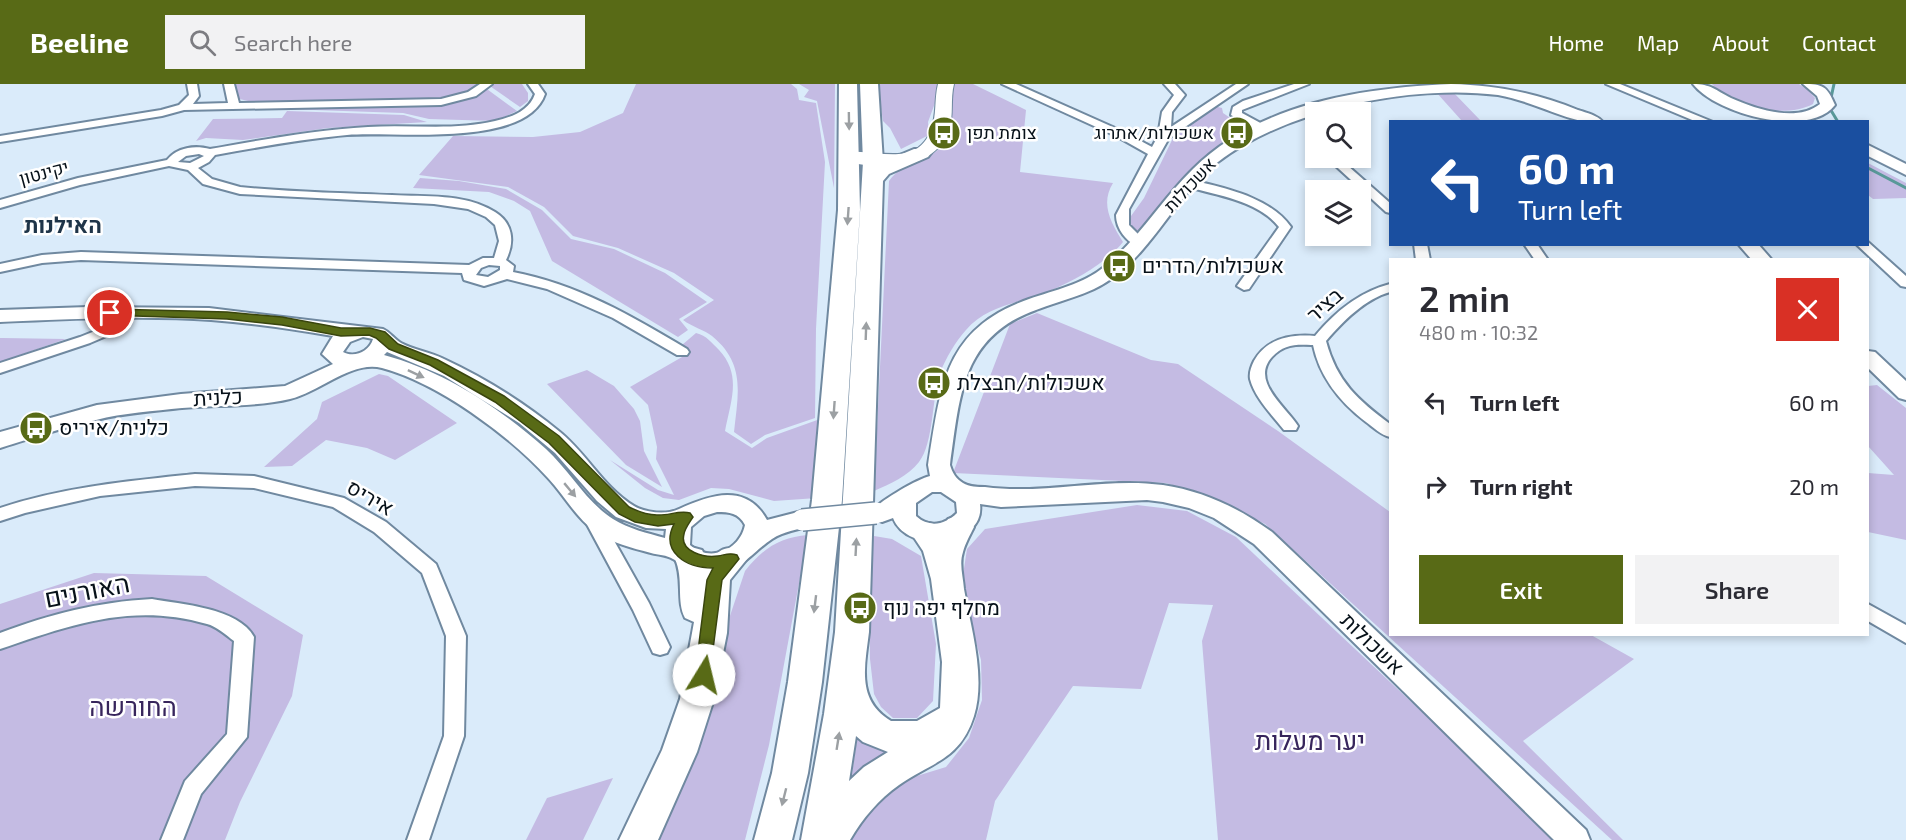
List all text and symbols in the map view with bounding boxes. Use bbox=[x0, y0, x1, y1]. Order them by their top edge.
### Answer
search box bbox=[165, 15, 585, 69]
text: Beeline bbox=[30, 25, 129, 59]
icon: search bbox=[186, 26, 219, 59]
text: Search here bbox=[234, 29, 352, 55]
text: Home bbox=[1548, 30, 1604, 55]
text: Map bbox=[1637, 30, 1679, 55]
text: About bbox=[1712, 30, 1769, 55]
text: Contact bbox=[1802, 30, 1876, 55]
map controls bbox=[1305, 102, 1371, 246]
button: search bbox=[1305, 102, 1371, 168]
one-way arrow bbox=[844, 111, 854, 130]
bus stop icon: צומת תפן bbox=[926, 115, 962, 151]
bus stop icon: אשכולות/אתרוג bbox=[1219, 115, 1255, 151]
place label: צומת תפן bbox=[967, 121, 1037, 143]
place label: אשכולות/אתרוג bbox=[1094, 121, 1214, 143]
text: 60 m bbox=[1518, 142, 1615, 192]
icon: left bbox=[1419, 144, 1497, 222]
street label: אשכולות bbox=[1159, 152, 1220, 216]
street label: יקינטון bbox=[17, 155, 71, 189]
button: layers bbox=[1305, 180, 1371, 246]
text: Turn left bbox=[1518, 193, 1622, 225]
one-way arrow bbox=[843, 206, 853, 225]
district label: האילנות bbox=[24, 211, 102, 237]
bus stop icon: אשכולות/הדרים bbox=[1101, 248, 1137, 284]
place label: אשכולות/הדרים bbox=[1142, 252, 1284, 277]
text: 2 min bbox=[1419, 276, 1510, 319]
button: close bbox=[1776, 278, 1839, 341]
street label: בציר bbox=[1301, 282, 1347, 326]
pin bbox=[84, 287, 135, 338]
icon: arrive bbox=[93, 296, 126, 329]
text: 480 m · 10:32 bbox=[1419, 320, 1538, 344]
one-way arrow bbox=[861, 322, 870, 341]
bus stop icon: אשכולות/חבצלת bbox=[916, 365, 952, 401]
place label: אשכולות/חבצלת bbox=[957, 369, 1105, 394]
one-way arrow bbox=[407, 370, 424, 379]
street label: כלנית bbox=[193, 383, 243, 410]
icon: left bbox=[1419, 386, 1452, 419]
text: Turn left bbox=[1470, 389, 1559, 415]
text: 60 m bbox=[1789, 389, 1839, 415]
one-way arrow bbox=[829, 401, 839, 420]
bus stop icon: כלנית/איריס bbox=[18, 410, 54, 446]
place label: כלנית/איריס bbox=[59, 414, 169, 439]
icon: right bbox=[1419, 470, 1452, 503]
street label: איריס bbox=[343, 473, 399, 520]
text: Turn right bbox=[1470, 473, 1572, 499]
text: 20 m bbox=[1789, 473, 1839, 499]
one-way arrow bbox=[563, 483, 576, 498]
one-way arrow bbox=[852, 538, 861, 557]
button: Exit bbox=[1419, 555, 1623, 624]
button: Share bbox=[1635, 555, 1839, 624]
street label: האורנים bbox=[41, 566, 132, 613]
bus stop icon: מחלף יפה נוף bbox=[842, 590, 878, 626]
place label: מחלף יפה נוף bbox=[883, 594, 1000, 619]
one-way arrow bbox=[810, 595, 819, 614]
street label: אשכולות bbox=[1336, 607, 1410, 679]
position arrow bbox=[672, 643, 736, 707]
park label: החורשה bbox=[89, 690, 177, 721]
park label: יער מעלות bbox=[1255, 724, 1365, 755]
one-way arrow bbox=[833, 731, 842, 750]
one-way arrow bbox=[779, 788, 789, 806]

